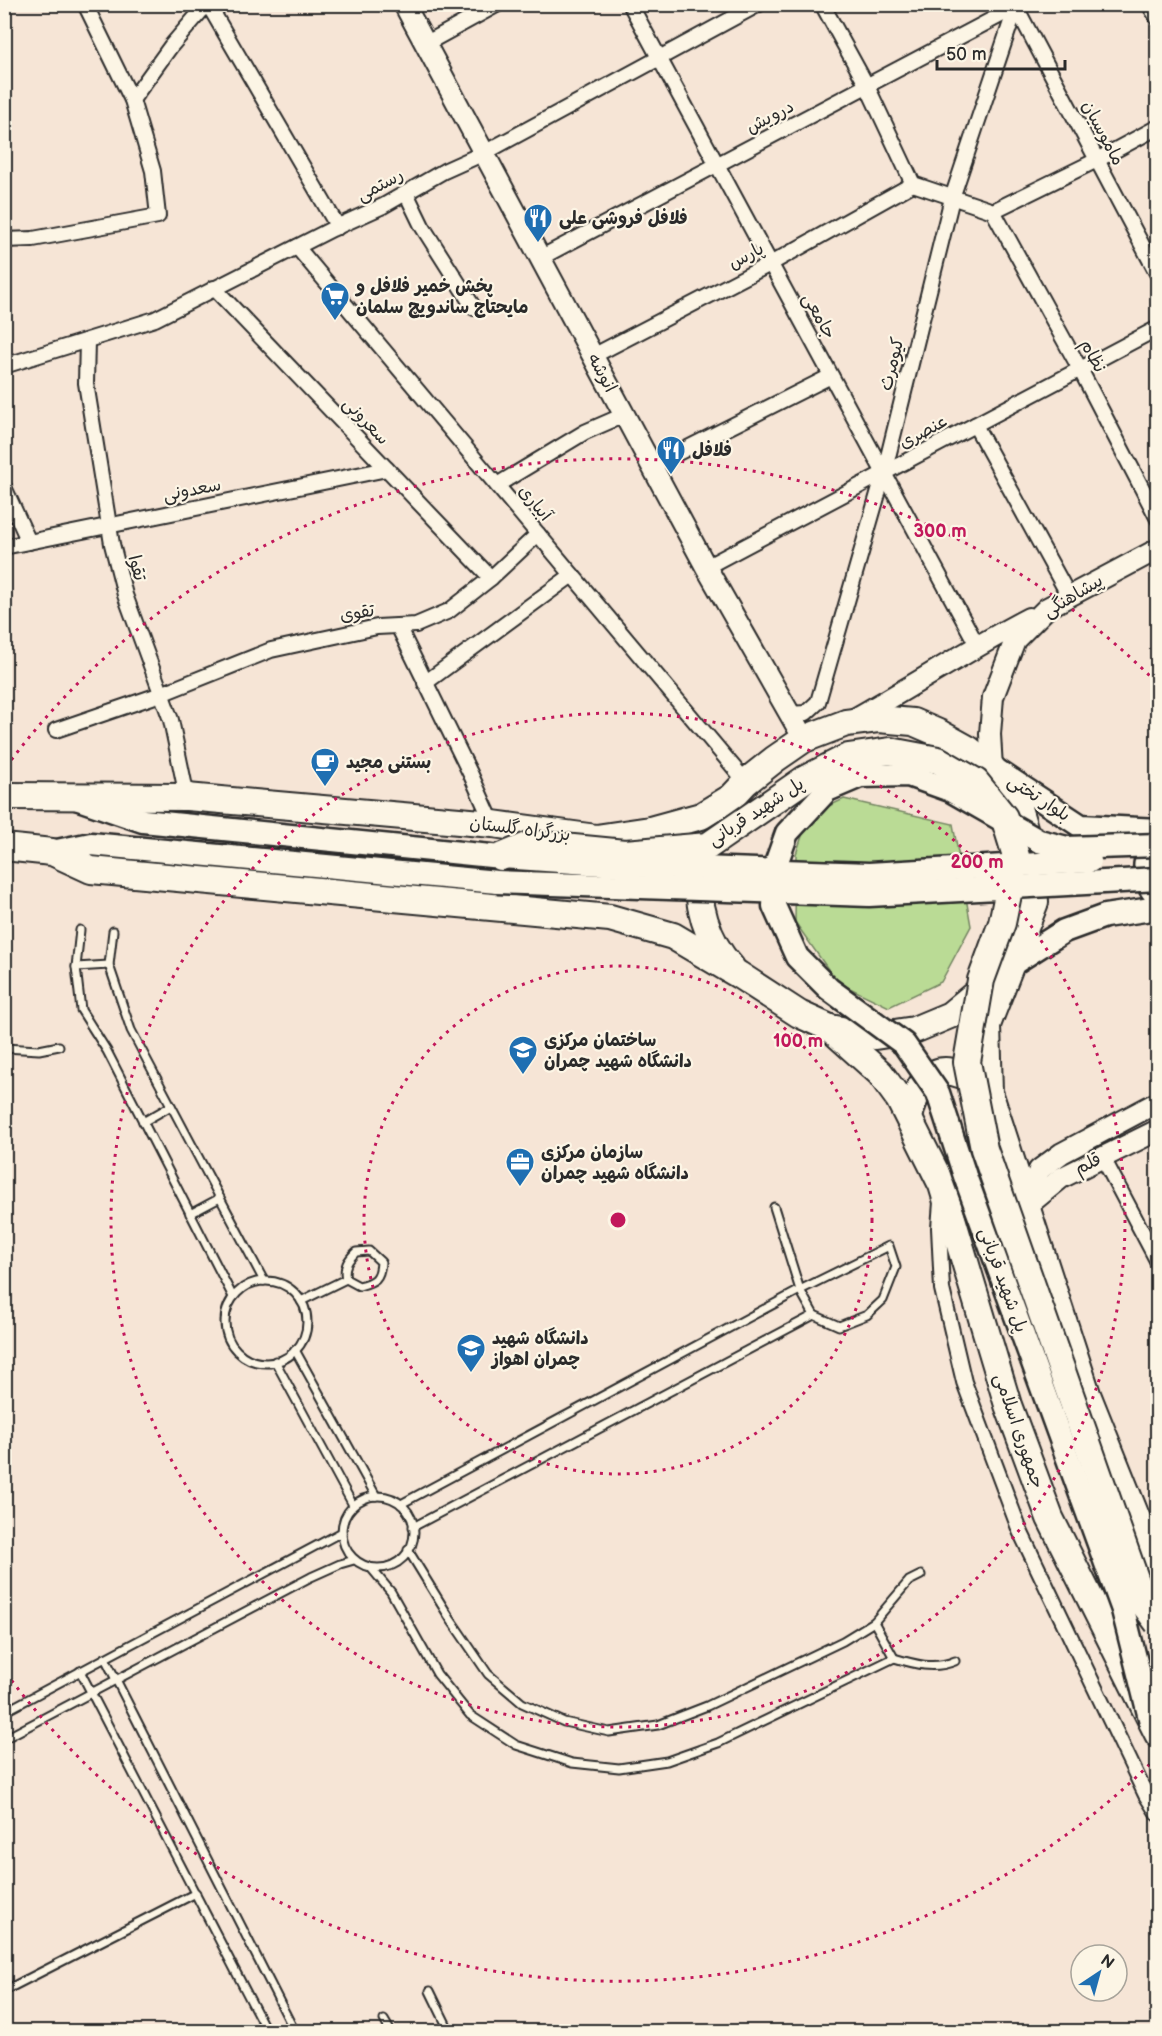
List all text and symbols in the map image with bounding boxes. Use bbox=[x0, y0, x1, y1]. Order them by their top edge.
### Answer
scale bar bbox=[937, 33, 1064, 71]
text: 50 m bbox=[946, 44, 987, 65]
street label: درویش bbox=[743, 96, 797, 138]
street label: ماموسیان bbox=[1077, 97, 1129, 169]
street label: رستمی bbox=[353, 164, 407, 206]
restaurant icon: فلافل فروشی علی bbox=[522, 202, 554, 244]
place label: فلافل فروشی علی bbox=[559, 208, 688, 230]
street label: پارس bbox=[725, 238, 768, 275]
place label: پخش خمیر فلافل و مایحتاج ساندویچ سلمان bbox=[354, 276, 529, 319]
supermarket icon: پخش خمیر فلافل و مایحتاج ساندویچ سلمان bbox=[319, 280, 351, 322]
street label: جامعی bbox=[798, 289, 840, 343]
street label: کیومرث bbox=[875, 335, 909, 393]
street label: نظام bbox=[1073, 336, 1110, 378]
street label: انوشه bbox=[583, 350, 621, 396]
street label: سعرونی bbox=[338, 393, 394, 449]
street label: عنصری bbox=[895, 411, 951, 453]
restaurant icon: فلافل bbox=[655, 434, 687, 476]
place label: فلافل bbox=[692, 440, 732, 461]
street label: سعدونی bbox=[161, 474, 223, 506]
street label: آبیاری bbox=[514, 481, 557, 526]
text: 300 m bbox=[913, 521, 967, 542]
street label: تقوا bbox=[124, 553, 151, 584]
street label: پیشاهنگی bbox=[1039, 570, 1107, 623]
street label: تقوی bbox=[338, 600, 377, 626]
cafe icon: بستنی مجید bbox=[309, 746, 341, 788]
place label: بستنی مجید bbox=[346, 752, 431, 774]
street label: بلوار تختی bbox=[1004, 770, 1074, 826]
street label: پل شهید قربانی bbox=[704, 773, 808, 852]
street label: بزرگراه گلستان bbox=[468, 812, 572, 846]
text: 200 m bbox=[950, 852, 1004, 873]
place label: ساختمان مرکزی دانشگاه شهید چمران bbox=[544, 1030, 692, 1072]
text: 100 m bbox=[773, 1031, 823, 1052]
school or university icon: ساختمان مرکزی دانشگاه شهید چمران bbox=[507, 1034, 539, 1076]
place label: سازمان مرکزی دانشگاه شهید چمران bbox=[541, 1142, 689, 1184]
office icon: سازمان مرکزی دانشگاه شهید چمران bbox=[504, 1146, 536, 1188]
street label: قلم bbox=[1071, 1149, 1106, 1182]
centre of rings bbox=[608, 1210, 628, 1230]
street label: پل شهید قربانی bbox=[973, 1225, 1032, 1336]
place label: دانشگاه شهید چمران اهواز bbox=[490, 1327, 589, 1370]
school or university icon: دانشگاه شهید چمران اهواز bbox=[455, 1332, 487, 1374]
street label: جمهوری اسلامی bbox=[989, 1371, 1048, 1492]
north arrow bbox=[1069, 1943, 1129, 2003]
text: N bbox=[1096, 1951, 1117, 1973]

